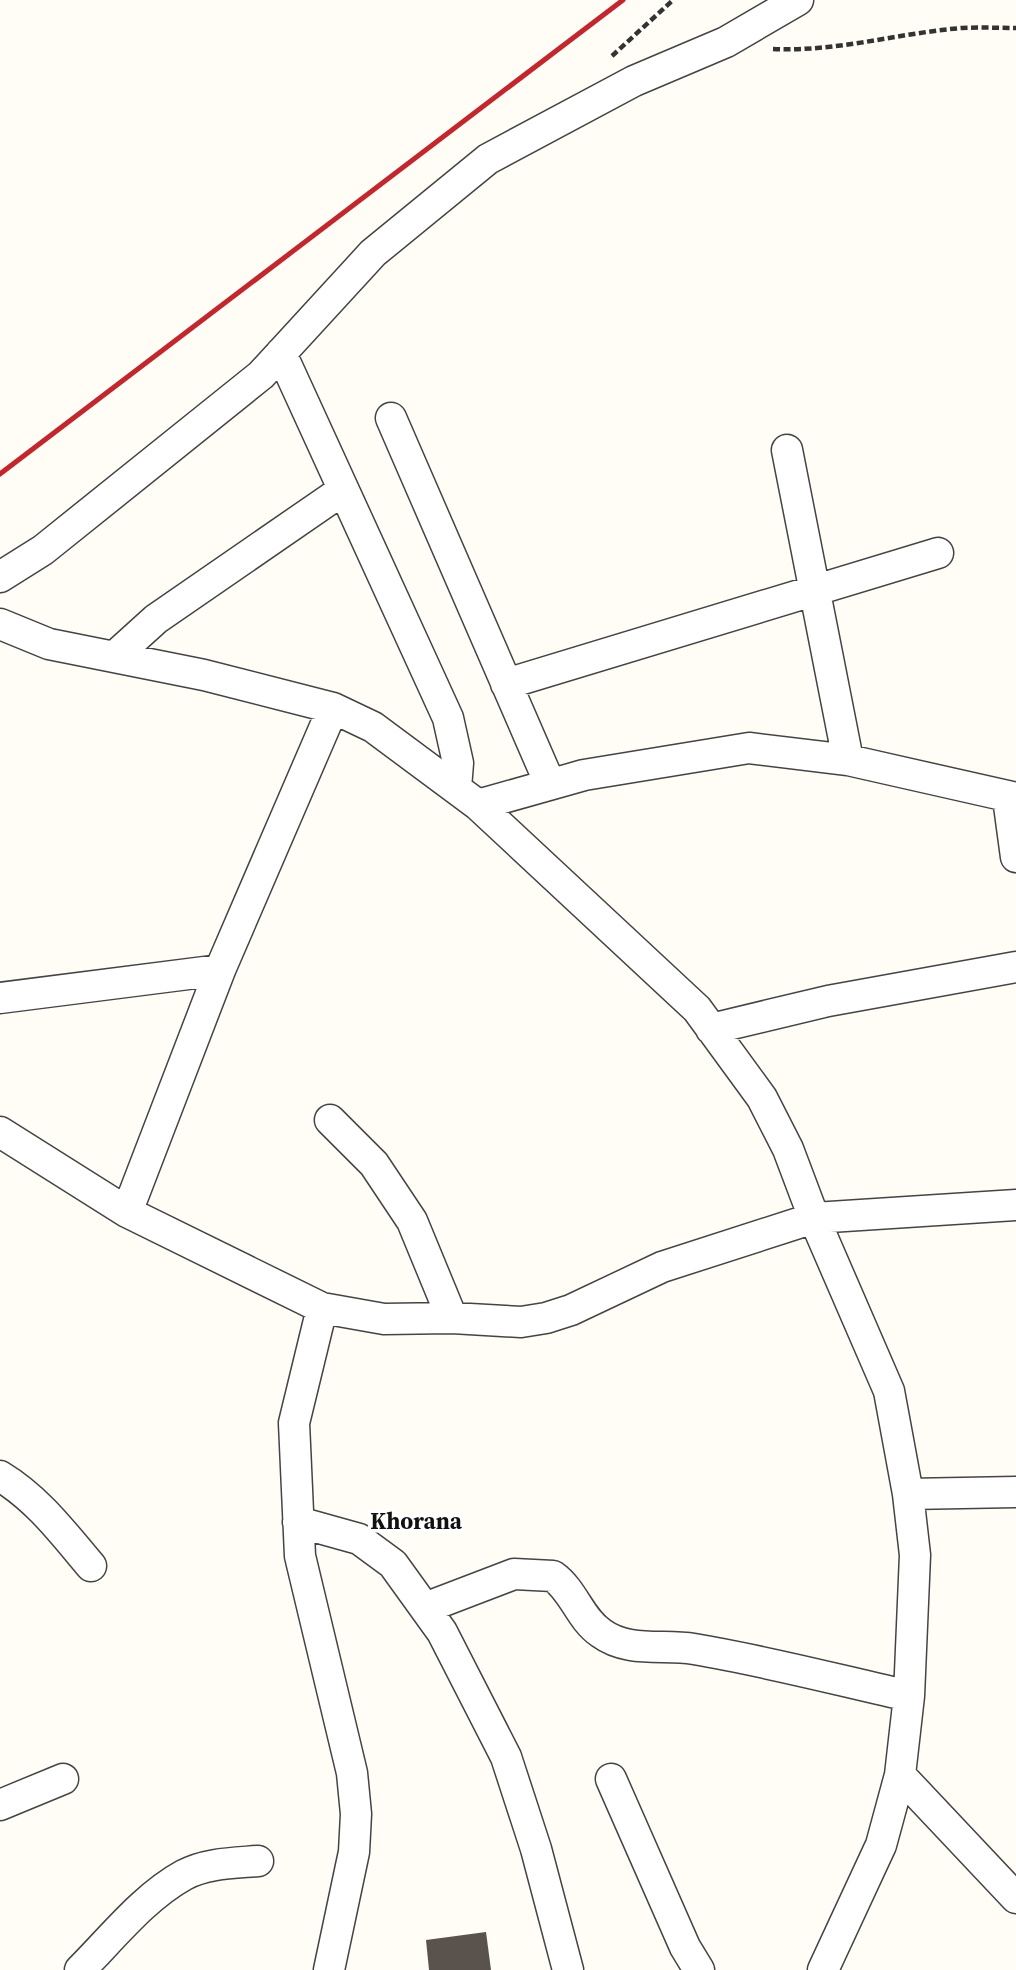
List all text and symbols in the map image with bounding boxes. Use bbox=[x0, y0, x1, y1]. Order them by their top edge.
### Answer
district label: Khorana bbox=[370, 1505, 463, 1537]

